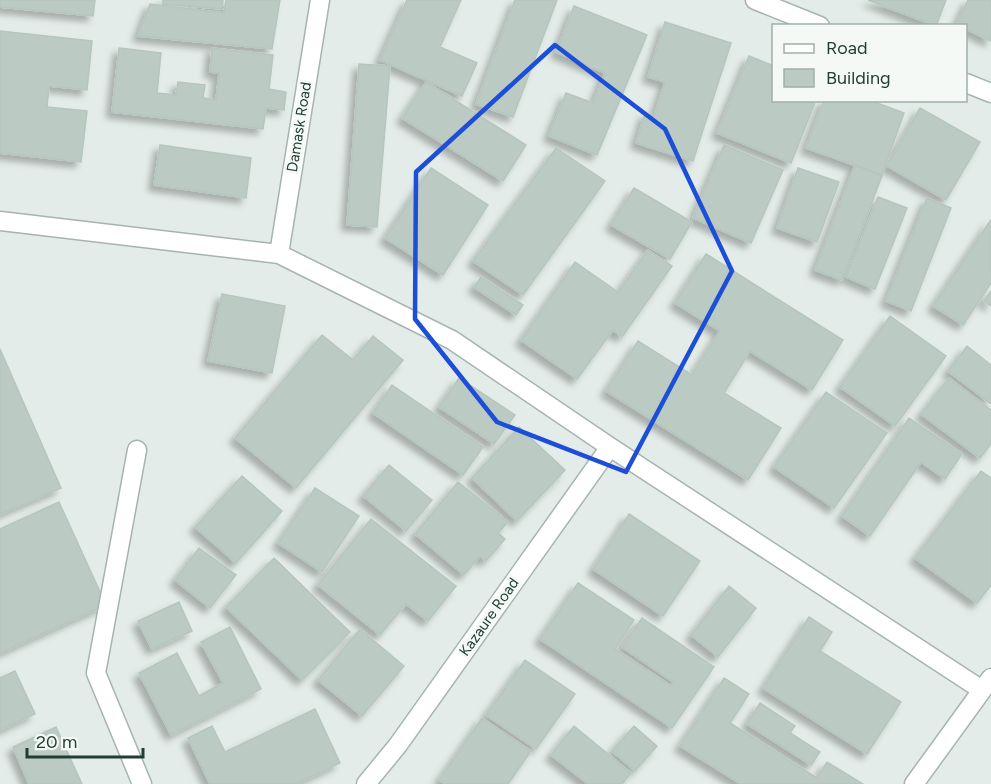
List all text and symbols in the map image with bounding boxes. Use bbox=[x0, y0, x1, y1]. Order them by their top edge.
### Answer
legend bbox=[772, 24, 967, 102]
text: Road bbox=[826, 37, 867, 59]
text: Building bbox=[826, 67, 891, 89]
street label: Damask Road bbox=[283, 81, 315, 173]
street label: Kazaure Road bbox=[455, 574, 523, 660]
scale bar bbox=[27, 721, 142, 759]
text: 20 m bbox=[36, 731, 77, 753]

